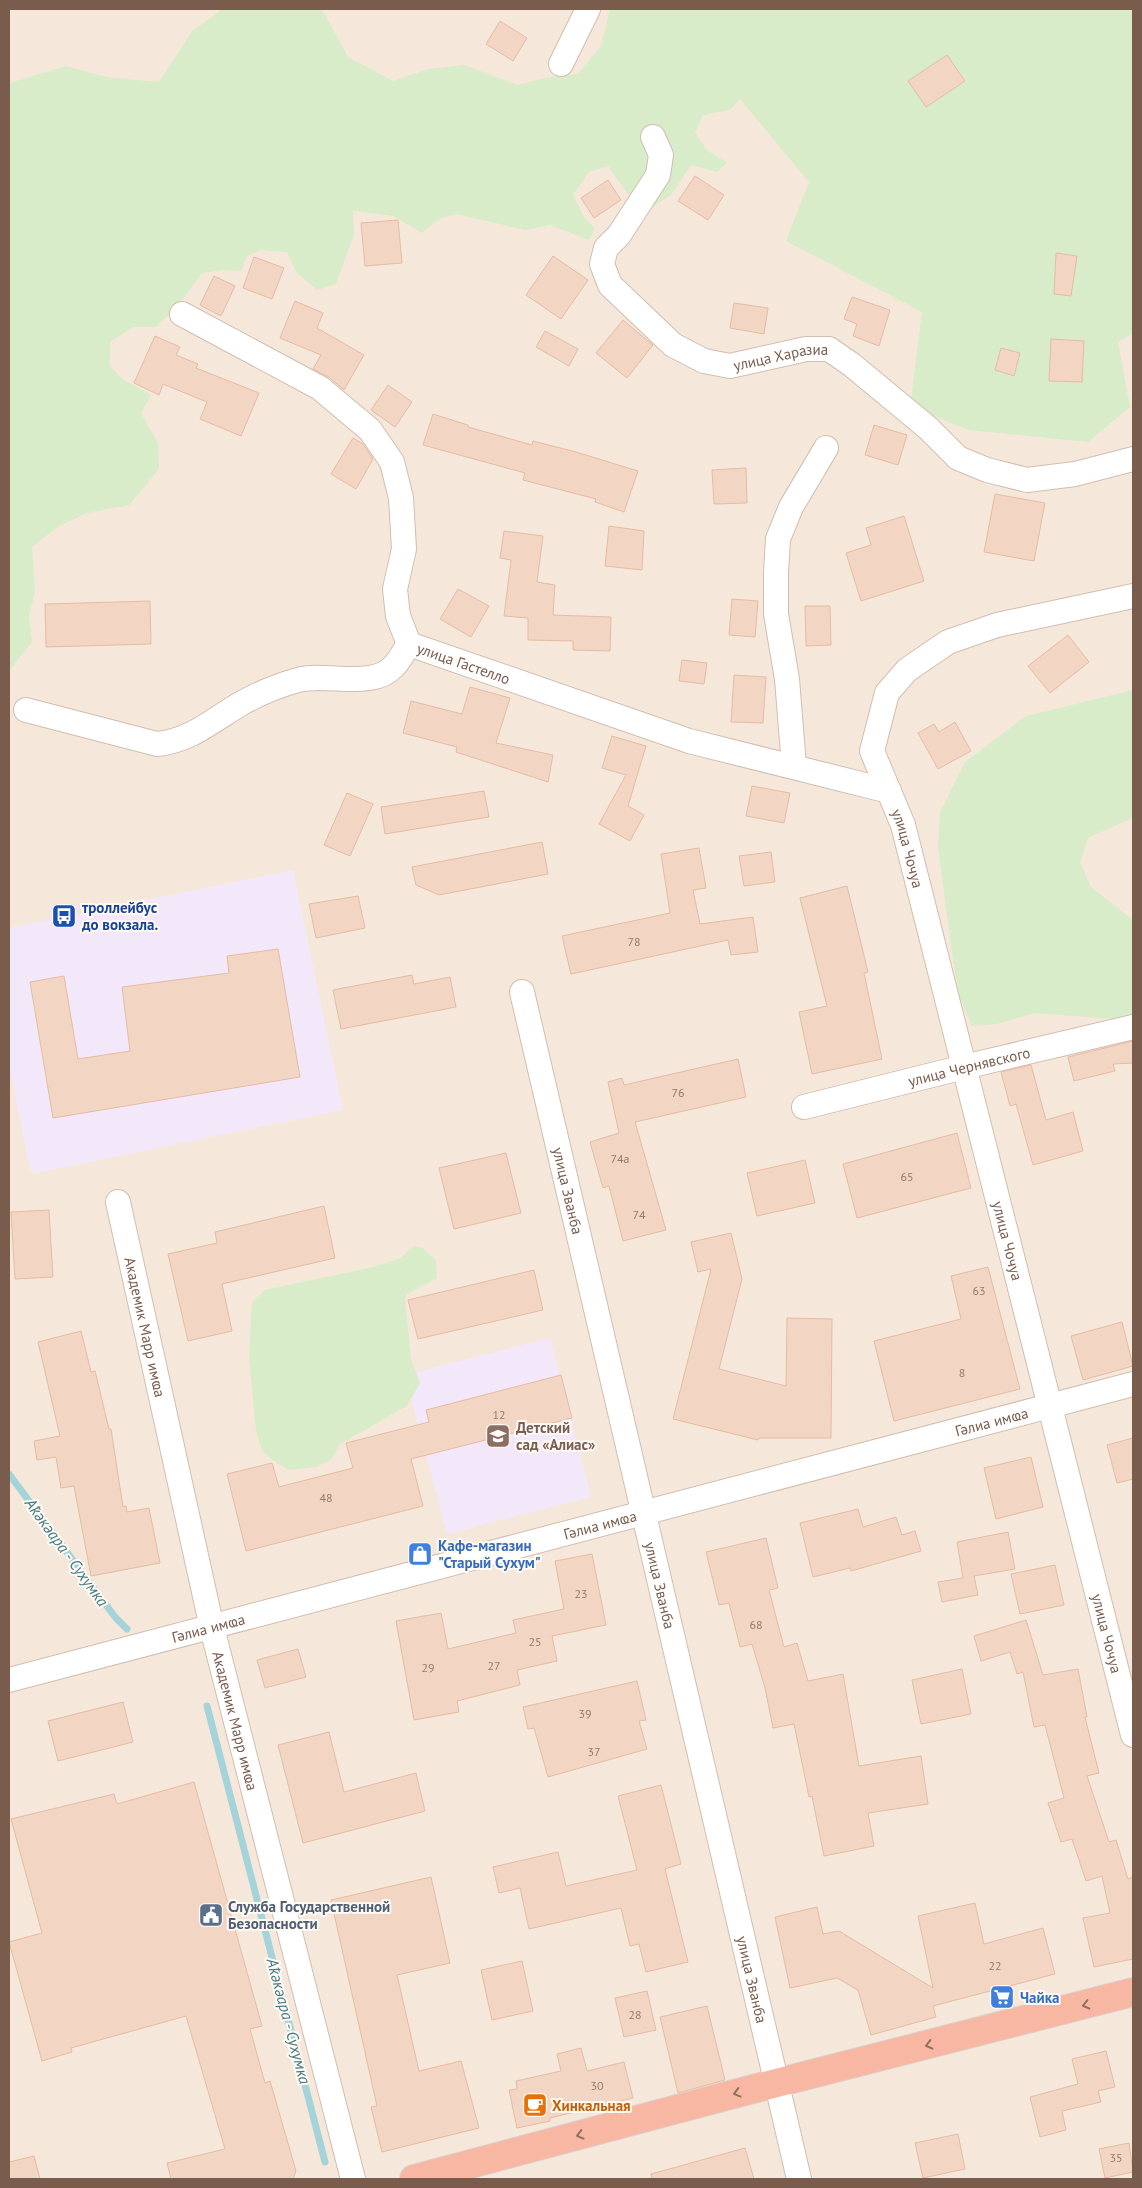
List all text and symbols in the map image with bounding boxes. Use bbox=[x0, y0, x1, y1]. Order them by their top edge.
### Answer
street label: улица Харазиа bbox=[731, 340, 828, 374]
street label: улица Гастелло bbox=[415, 638, 513, 688]
street label: улица Чочуа bbox=[888, 806, 928, 890]
place label: троллейбус до вокзала. bbox=[81, 898, 158, 934]
bus stop icon: троллейбус до вокзала. bbox=[51, 903, 77, 929]
house number: 78 bbox=[627, 934, 641, 949]
street label: улица Чернявского bbox=[906, 1042, 1032, 1090]
house number: 76 bbox=[671, 1085, 685, 1100]
street label: улица Званба bbox=[549, 1145, 588, 1236]
house number: 74а bbox=[610, 1151, 630, 1166]
house number: 65 bbox=[900, 1169, 914, 1184]
street label: улица Чочуа bbox=[989, 1199, 1027, 1282]
house number: 74 bbox=[632, 1207, 646, 1222]
street label: Академик Марр имҩа bbox=[121, 1255, 170, 1399]
house number: 63 bbox=[972, 1283, 986, 1298]
house number: 8 bbox=[959, 1365, 965, 1380]
street label: Гәлиа имҩа bbox=[953, 1403, 1030, 1440]
house number: 12 bbox=[492, 1407, 506, 1422]
place label: Детский сад «Алиас» bbox=[516, 1418, 595, 1454]
school or university icon: Детский сад «Алиас» bbox=[485, 1423, 511, 1449]
house number: 48 bbox=[319, 1490, 333, 1505]
water label: Аҟәкәара - Сухумка bbox=[20, 1493, 113, 1610]
street label: Гәлиа имҩа bbox=[561, 1506, 639, 1543]
place label: Кафе-магазин "Старый Сухум" bbox=[438, 1536, 541, 1572]
street label: улица Званба bbox=[641, 1540, 680, 1631]
shop icon: Кафе-магазин "Старый Сухум" bbox=[407, 1541, 433, 1567]
house number: 23 bbox=[574, 1586, 588, 1601]
street label: улица Чочуа bbox=[1088, 1592, 1126, 1675]
street label: Гәлиа имҩа bbox=[170, 1609, 247, 1646]
house number: 68 bbox=[749, 1617, 763, 1632]
house number: 25 bbox=[528, 1634, 542, 1649]
street label: Академик Марр имҩа bbox=[209, 1649, 263, 1792]
house number: 27 bbox=[487, 1658, 501, 1673]
house number: 29 bbox=[421, 1660, 435, 1675]
house number: 39 bbox=[578, 1706, 592, 1721]
house number: 37 bbox=[587, 1744, 601, 1759]
place label: Служба Государственной Безопасности bbox=[228, 1897, 390, 1933]
public building icon: Служба Государственной Безопасности bbox=[198, 1902, 224, 1928]
street label: улица Званба bbox=[733, 1934, 772, 2025]
water label: Аҟәкәара - Сухумка bbox=[262, 1955, 315, 2086]
house number: 22 bbox=[988, 1958, 1002, 1973]
supermarket icon: Чайка bbox=[989, 1984, 1015, 2010]
place label: Чайка bbox=[1020, 1988, 1059, 2007]
one-way arrow bbox=[1083, 1999, 1091, 2009]
house number: 28 bbox=[628, 2007, 642, 2022]
one-way arrow bbox=[924, 2039, 933, 2050]
house number: 30 bbox=[590, 2078, 604, 2093]
one-way arrow bbox=[733, 2087, 742, 2098]
cafe icon: Хинкальная bbox=[522, 2092, 548, 2118]
place label: Хинкальная bbox=[552, 2096, 631, 2115]
one-way arrow bbox=[576, 2129, 585, 2140]
house number: 35 bbox=[1109, 2150, 1123, 2165]

